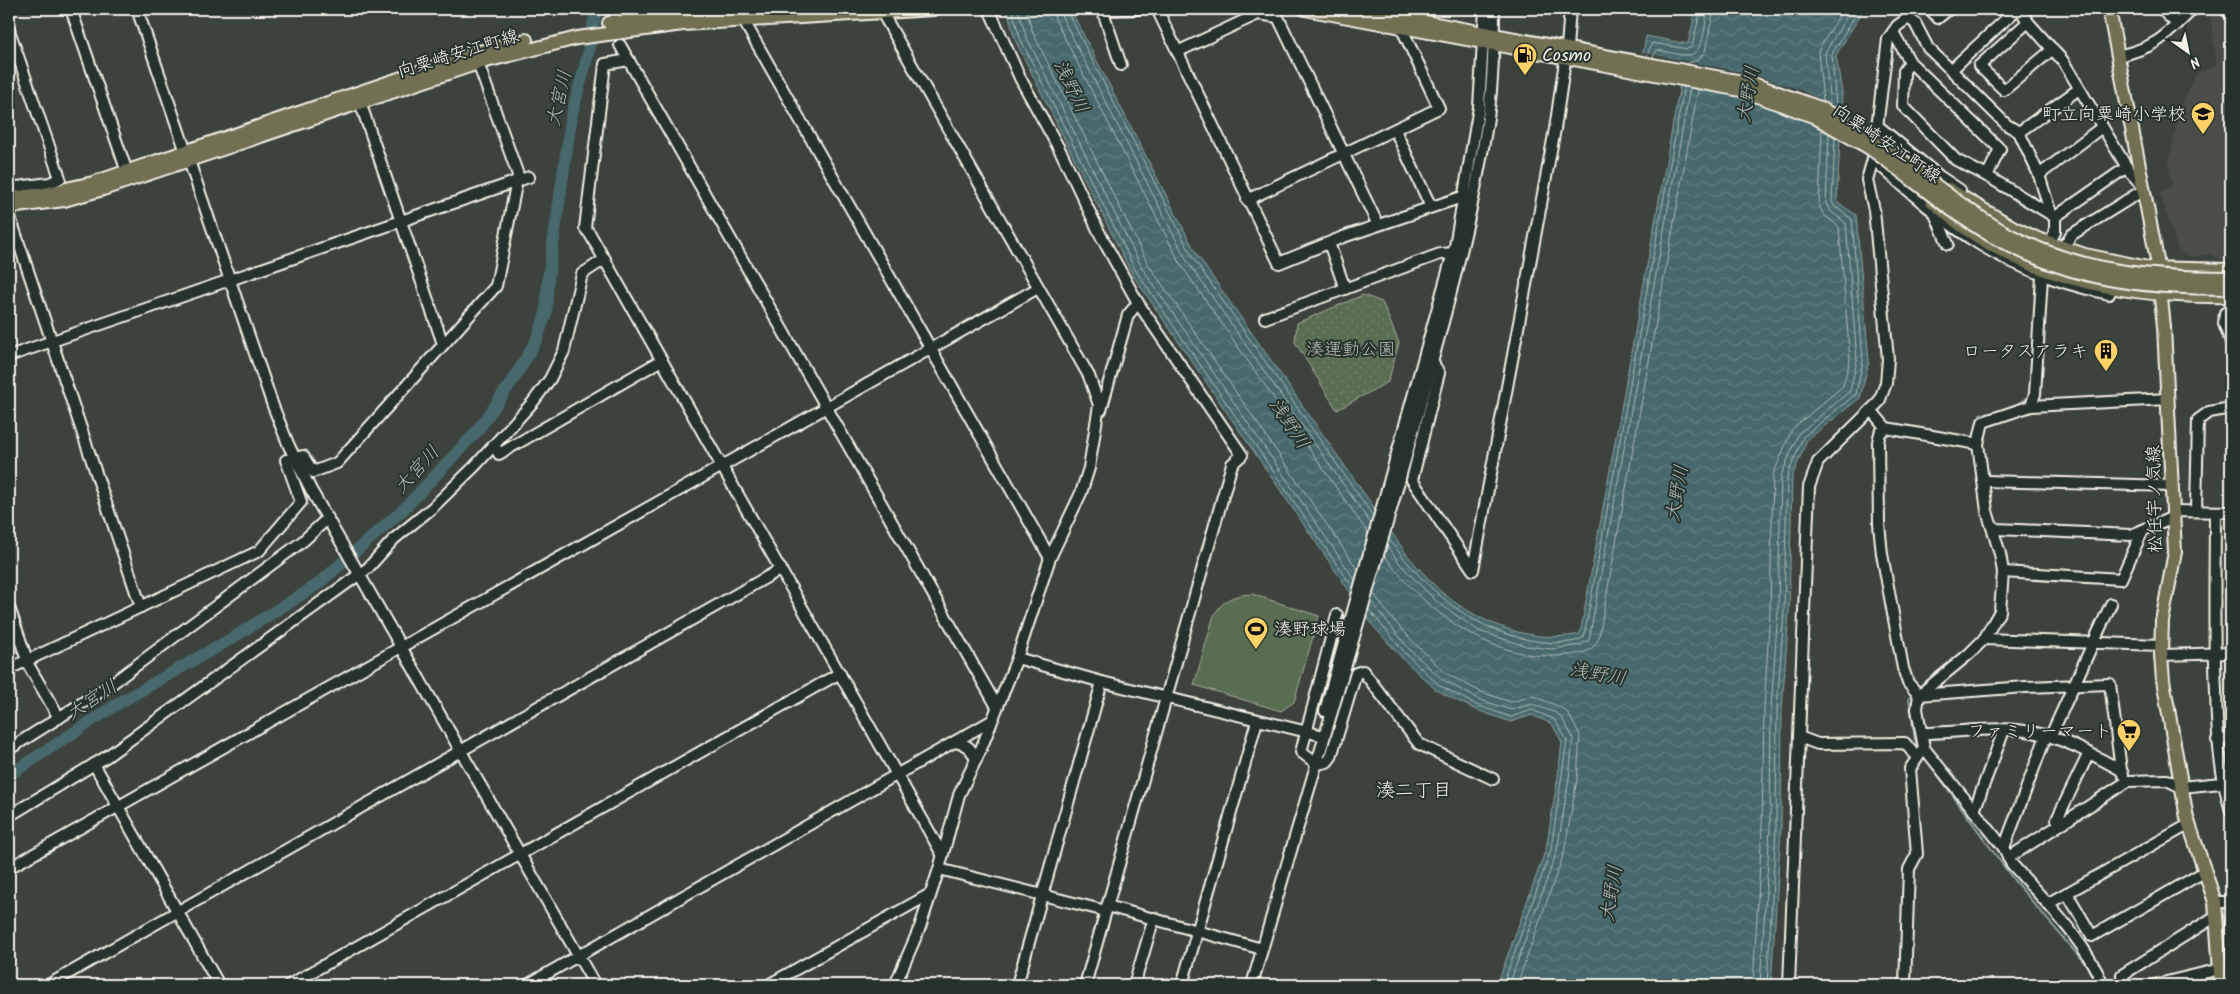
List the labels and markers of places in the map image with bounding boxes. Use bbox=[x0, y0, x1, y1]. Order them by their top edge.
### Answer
fuel station icon: Cosmo bbox=[1512, 42, 1538, 76]
place label: Cosmo bbox=[1542, 42, 1591, 71]
place label: 町立向粟崎小学校 bbox=[2042, 101, 2186, 130]
school or university icon: 町立向粟崎小学校 bbox=[2190, 101, 2216, 135]
place label: ロータスアラキ bbox=[1963, 338, 2088, 367]
building icon: ロータスアラキ bbox=[2093, 338, 2119, 372]
sports icon: 湊野球場 bbox=[1243, 616, 1269, 650]
place label: 湊野球場 bbox=[1274, 616, 1346, 645]
place label: ファミリーマート bbox=[1968, 718, 2112, 747]
supermarket icon: ファミリーマート bbox=[2116, 718, 2142, 752]

